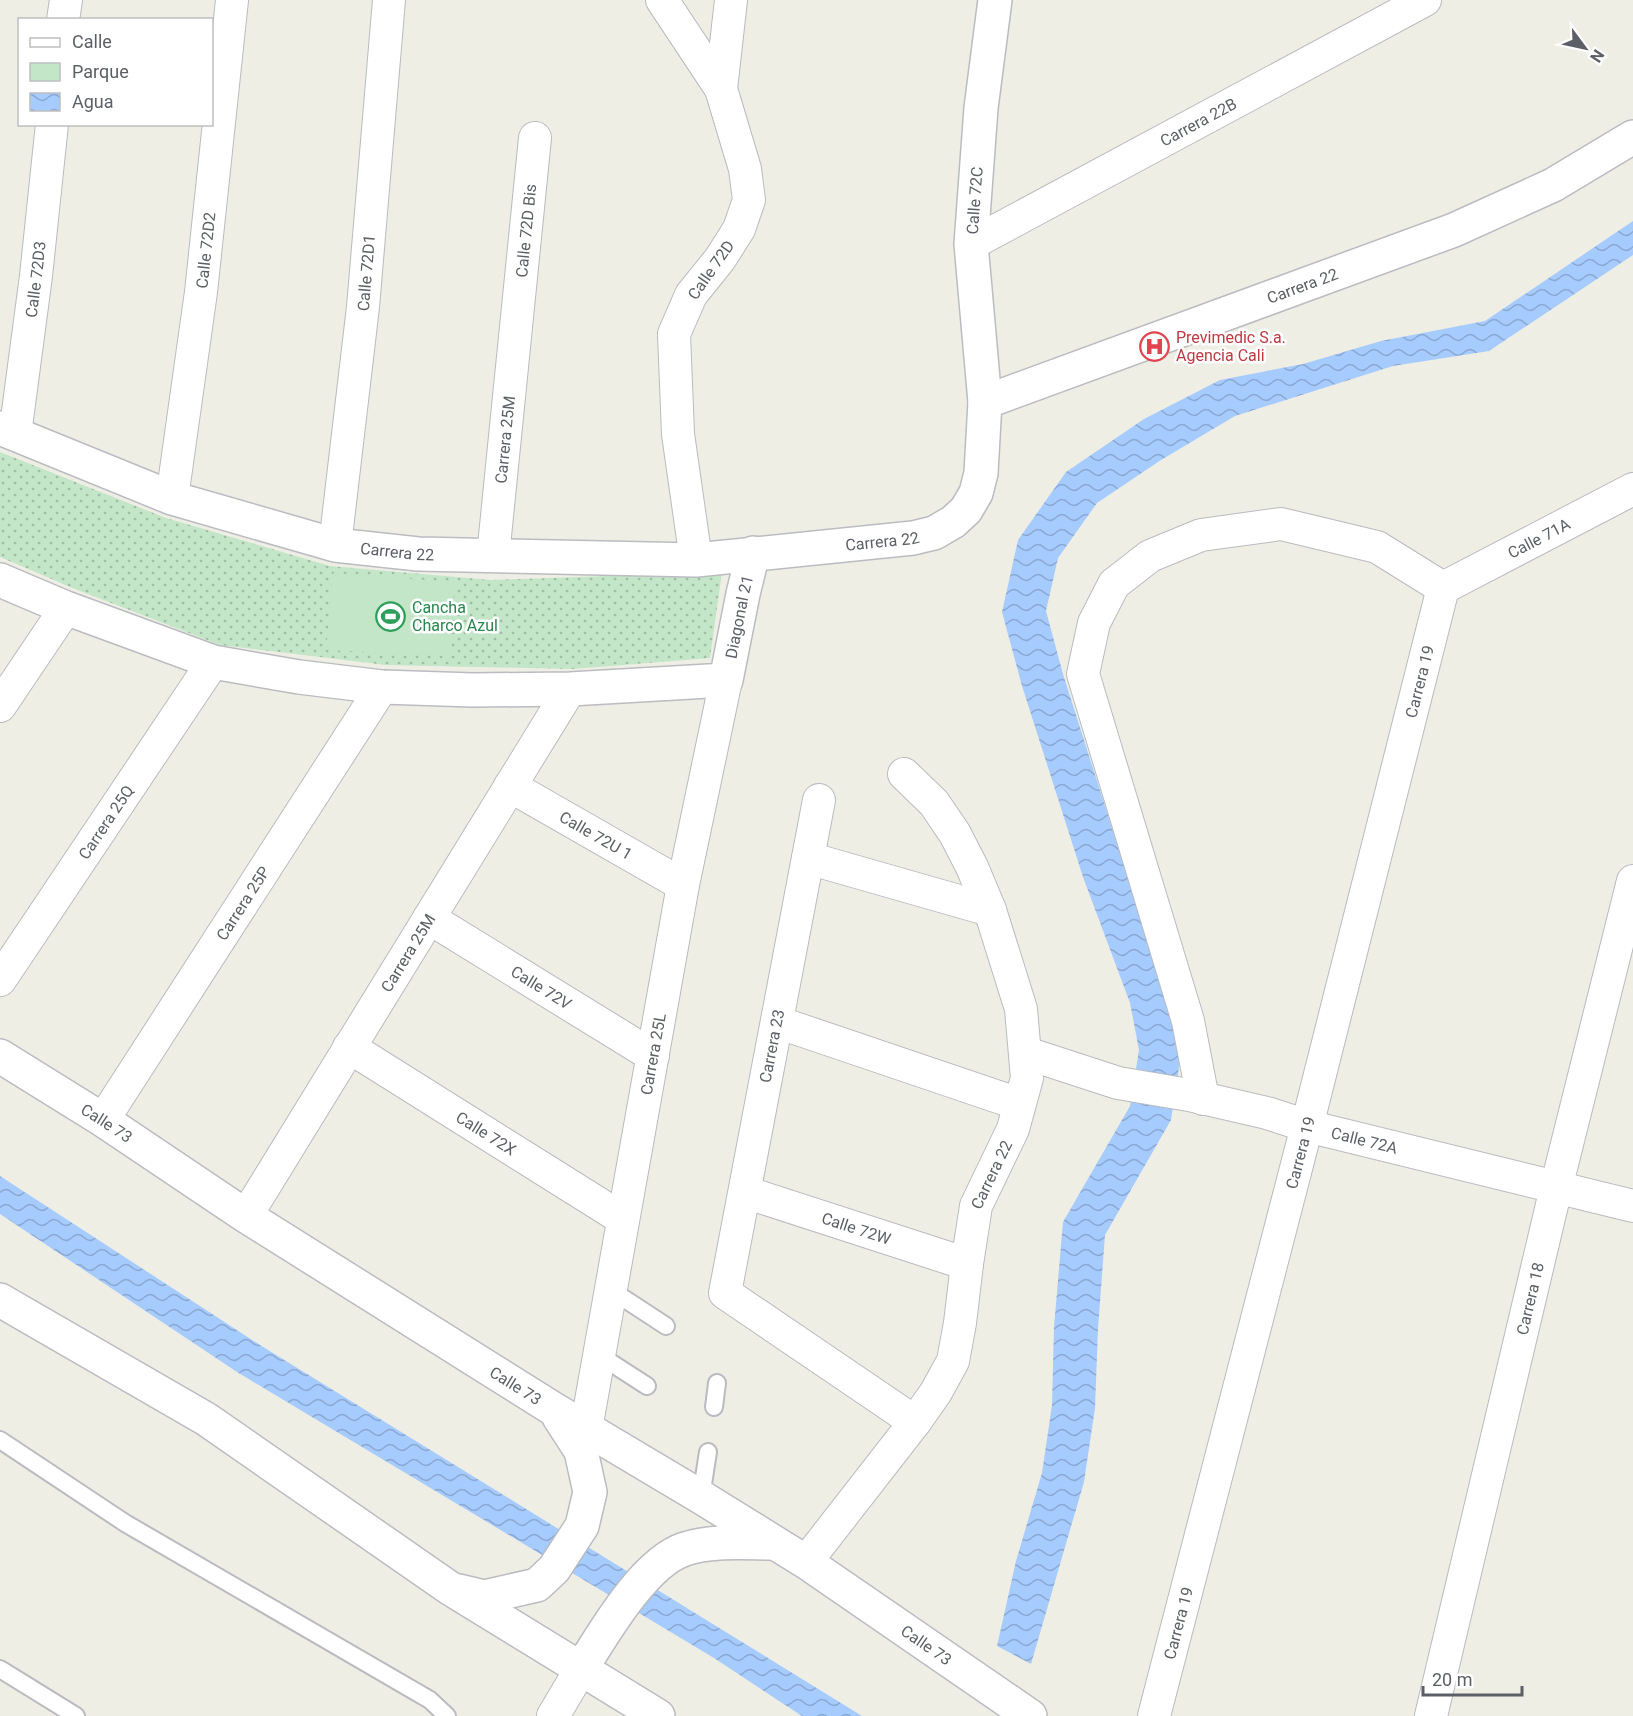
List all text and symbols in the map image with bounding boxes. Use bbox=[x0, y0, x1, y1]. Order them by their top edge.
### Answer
legend bbox=[18, 18, 213, 126]
north arrow bbox=[1555, 18, 1615, 78]
text: Calle bbox=[72, 31, 112, 52]
text: N bbox=[1586, 46, 1608, 66]
text: Parque bbox=[72, 61, 129, 82]
text: Agua bbox=[72, 91, 114, 112]
street label: Carrera 22B bbox=[1157, 94, 1240, 150]
street label: Calle 72C bbox=[962, 166, 986, 235]
street label: Calle 72D Bis bbox=[512, 183, 540, 278]
street label: Calle 72D2 bbox=[192, 211, 219, 289]
street label: Calle 72D1 bbox=[353, 234, 379, 312]
street label: Calle 72D bbox=[684, 237, 738, 303]
street label: Calle 72D3 bbox=[21, 240, 49, 319]
street label: Carrera 22 bbox=[1264, 264, 1340, 307]
place label: Previmedic S.a. Agencia Cali bbox=[1176, 328, 1286, 365]
hospital icon: Previmedic S.a. Agencia Cali bbox=[1139, 330, 1171, 362]
street label: Carrera 25M bbox=[491, 395, 519, 484]
street label: Calle 71A bbox=[1504, 514, 1574, 562]
street label: Carrera 22 bbox=[844, 527, 921, 554]
street label: Carrera 22 bbox=[359, 538, 434, 564]
street label: Diagonal 21 bbox=[721, 573, 757, 660]
place label: Cancha Charco Azul bbox=[412, 598, 498, 635]
sports icon: Cancha Charco Azul bbox=[375, 600, 407, 632]
street label: Carrera 19 bbox=[1401, 643, 1438, 720]
street label: Carrera 25Q bbox=[74, 781, 137, 863]
street label: Calle 72U 1 bbox=[556, 807, 636, 863]
street label: Carrera 25P bbox=[212, 863, 274, 944]
street label: Carrera 25M bbox=[377, 910, 439, 995]
street label: Calle 72V bbox=[508, 961, 575, 1013]
street label: Carrera 23 bbox=[756, 1008, 788, 1084]
street label: Carrera 25L bbox=[636, 1011, 670, 1096]
street label: Calle 73 bbox=[78, 1099, 136, 1147]
street label: Calle 72X bbox=[453, 1107, 520, 1159]
street label: Carrera 19 bbox=[1282, 1114, 1319, 1191]
street label: Calle 72A bbox=[1329, 1123, 1400, 1158]
street label: Carrera 22 bbox=[966, 1137, 1016, 1212]
street label: Calle 72W bbox=[819, 1208, 893, 1248]
street label: Carrera 18 bbox=[1512, 1260, 1548, 1337]
street label: Calle 73 bbox=[486, 1362, 545, 1409]
street label: Carrera 19 bbox=[1160, 1585, 1197, 1661]
street label: Calle 73 bbox=[897, 1621, 955, 1669]
scale bar bbox=[1423, 1659, 1522, 1697]
text: 20 m bbox=[1432, 1669, 1472, 1690]

